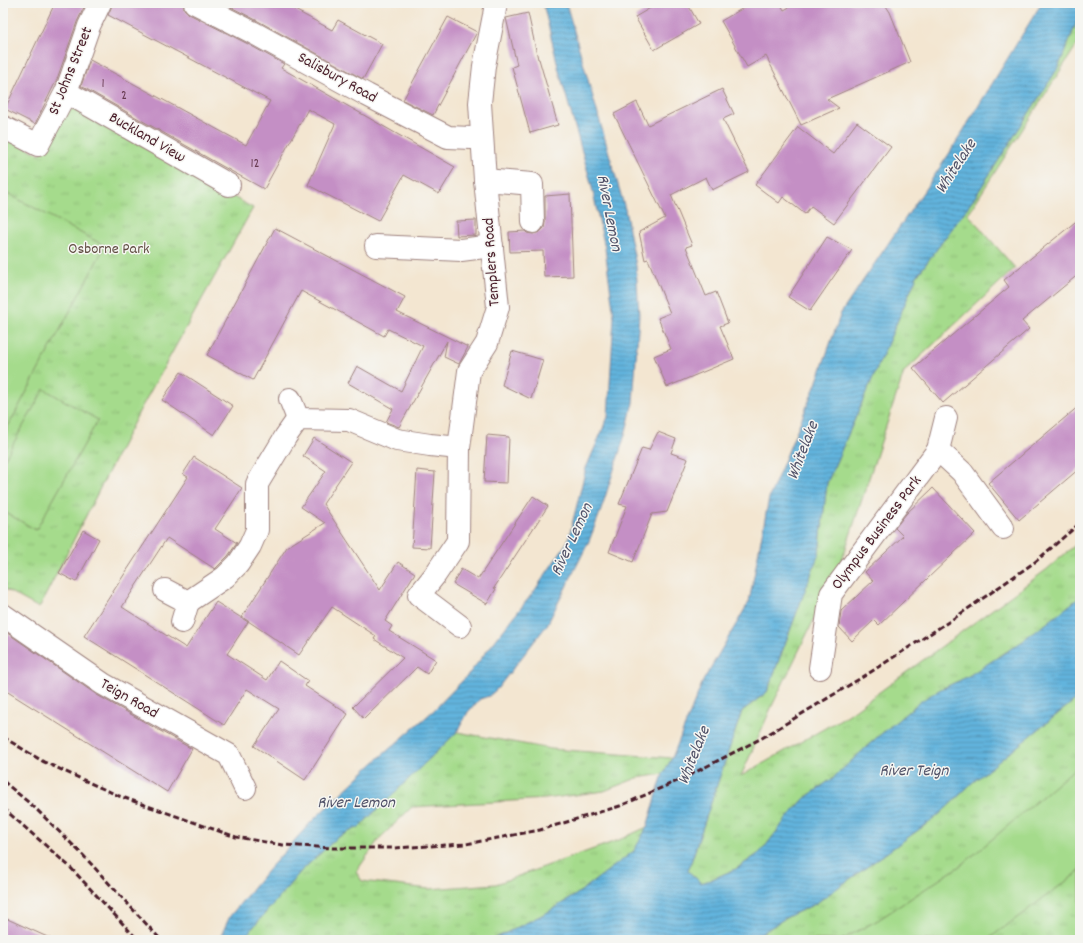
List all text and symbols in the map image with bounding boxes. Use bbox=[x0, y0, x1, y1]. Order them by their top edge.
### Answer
street label: St Johns Street bbox=[43, 23, 99, 119]
street label: Salisbury Road bbox=[293, 47, 381, 109]
house number: 1 bbox=[101, 74, 105, 94]
house number: 2 bbox=[121, 86, 127, 106]
street label: Buckland View bbox=[104, 107, 190, 169]
water label: Whitelake bbox=[930, 134, 984, 199]
house number: 12 bbox=[250, 154, 260, 174]
water label: River Lemon bbox=[589, 173, 627, 255]
street label: Templers Road bbox=[477, 217, 507, 307]
park label: Osborne Park bbox=[68, 238, 150, 261]
water label: Whitelake bbox=[782, 417, 827, 484]
street label: Olympus Business Park bbox=[826, 471, 928, 595]
water label: River Lemon bbox=[546, 499, 601, 580]
street label: Teign Road bbox=[95, 673, 163, 725]
water label: Whitelake bbox=[672, 722, 718, 789]
water label: River Teign bbox=[880, 760, 950, 784]
water label: River Lemon bbox=[317, 792, 396, 816]

